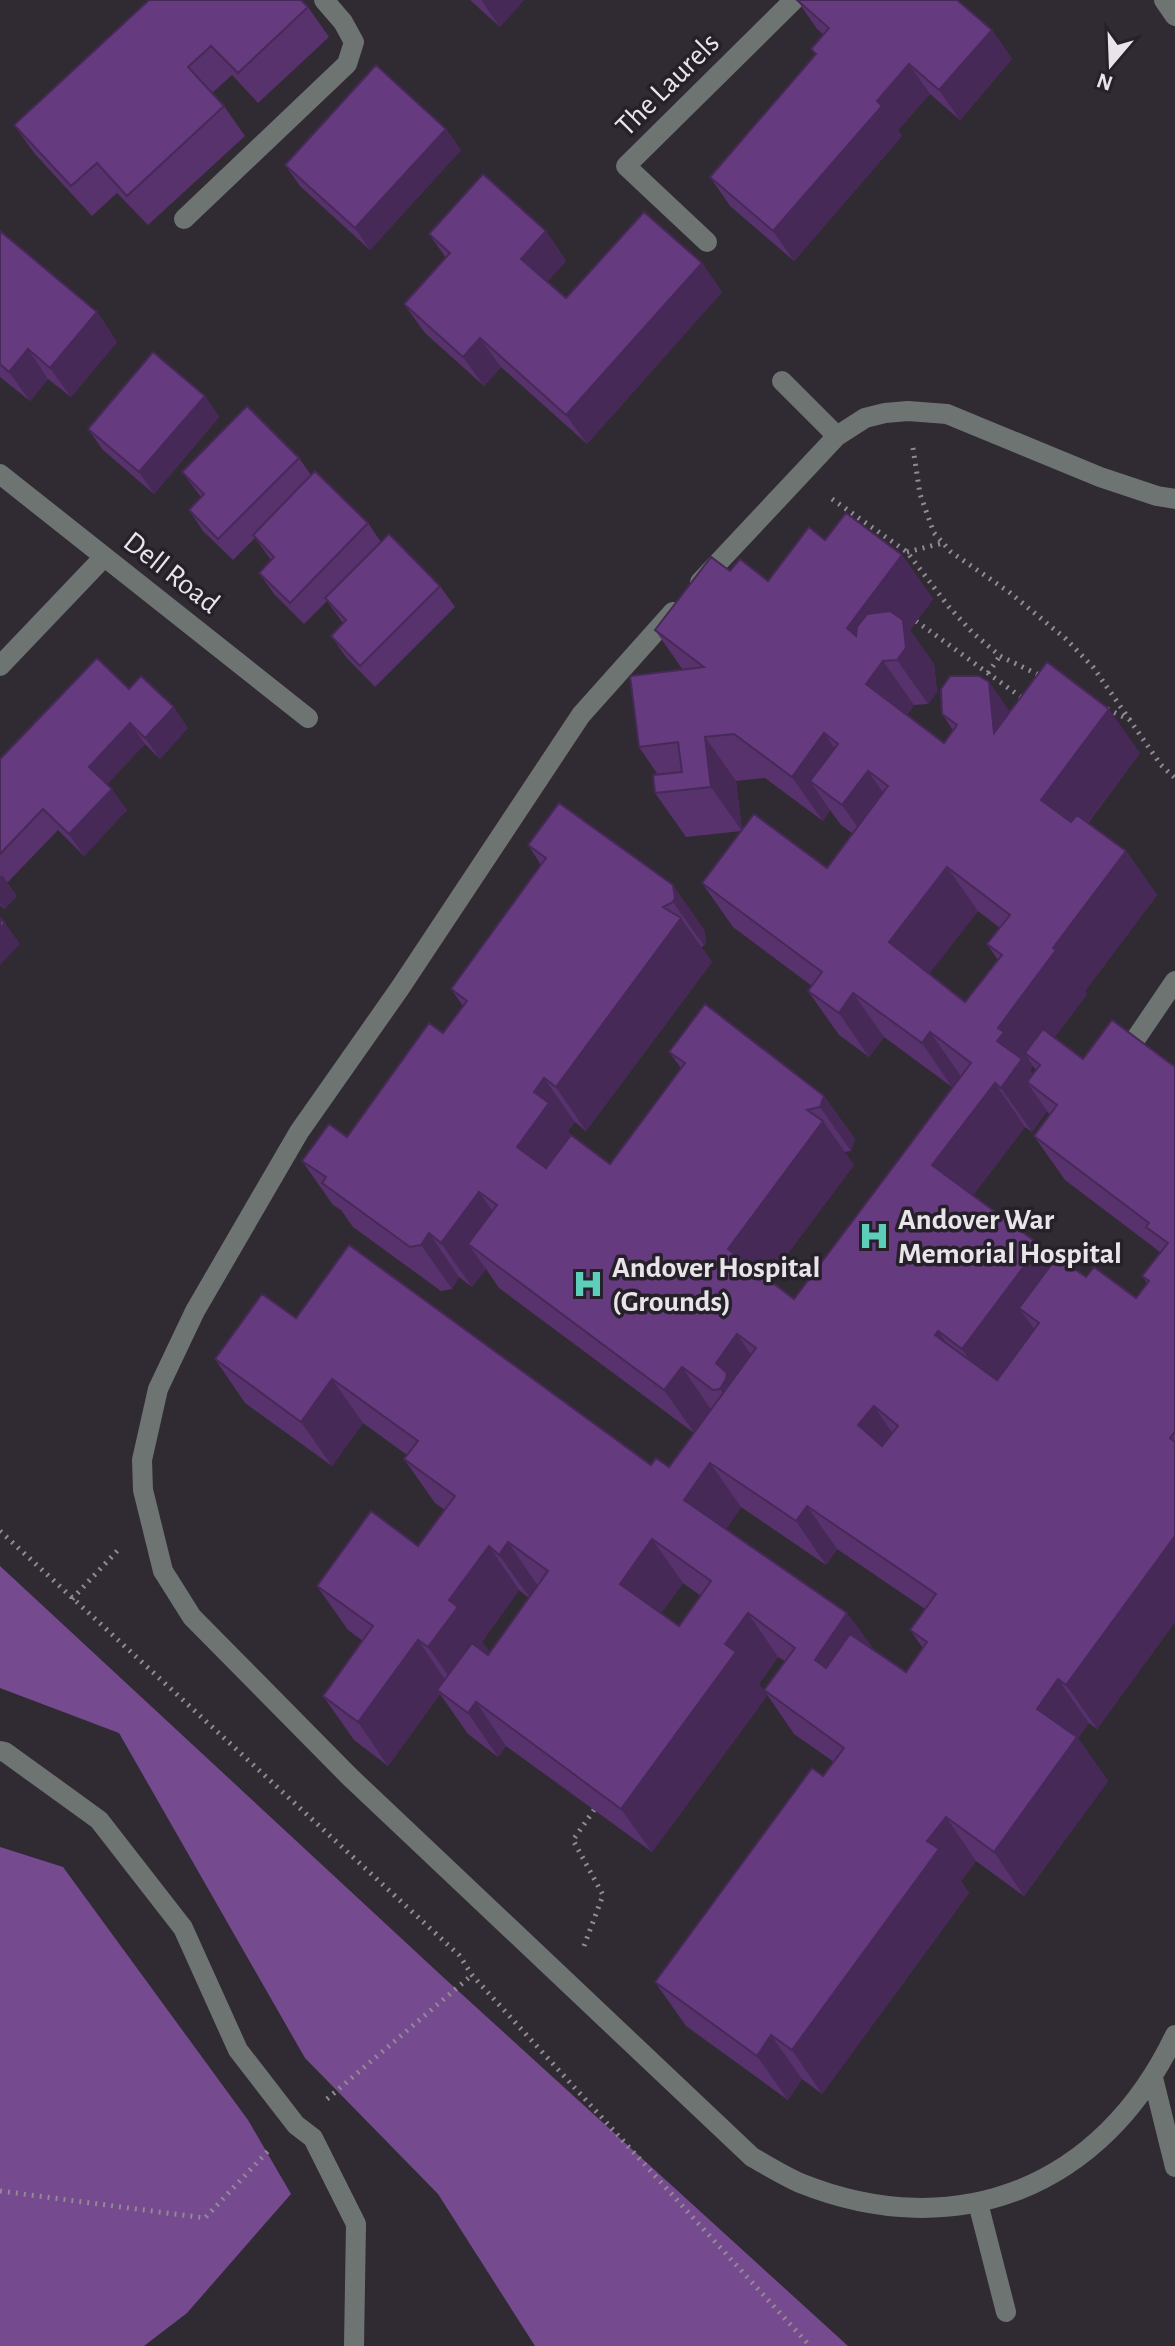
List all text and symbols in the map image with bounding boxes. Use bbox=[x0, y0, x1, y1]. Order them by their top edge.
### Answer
north arrow bbox=[1071, 24, 1151, 104]
street label: The Laurels bbox=[610, 27, 725, 142]
text: N bbox=[1094, 69, 1116, 95]
street label: Dell Road bbox=[118, 526, 225, 619]
place label: Andover War Memorial Hospital bbox=[898, 1205, 1122, 1269]
hospital icon: Andover War Memorial Hospital bbox=[857, 1219, 891, 1253]
place label: Andover Hospital (Grounds) bbox=[612, 1253, 821, 1317]
hospital icon: Andover Hospital (Grounds) bbox=[571, 1267, 605, 1301]

